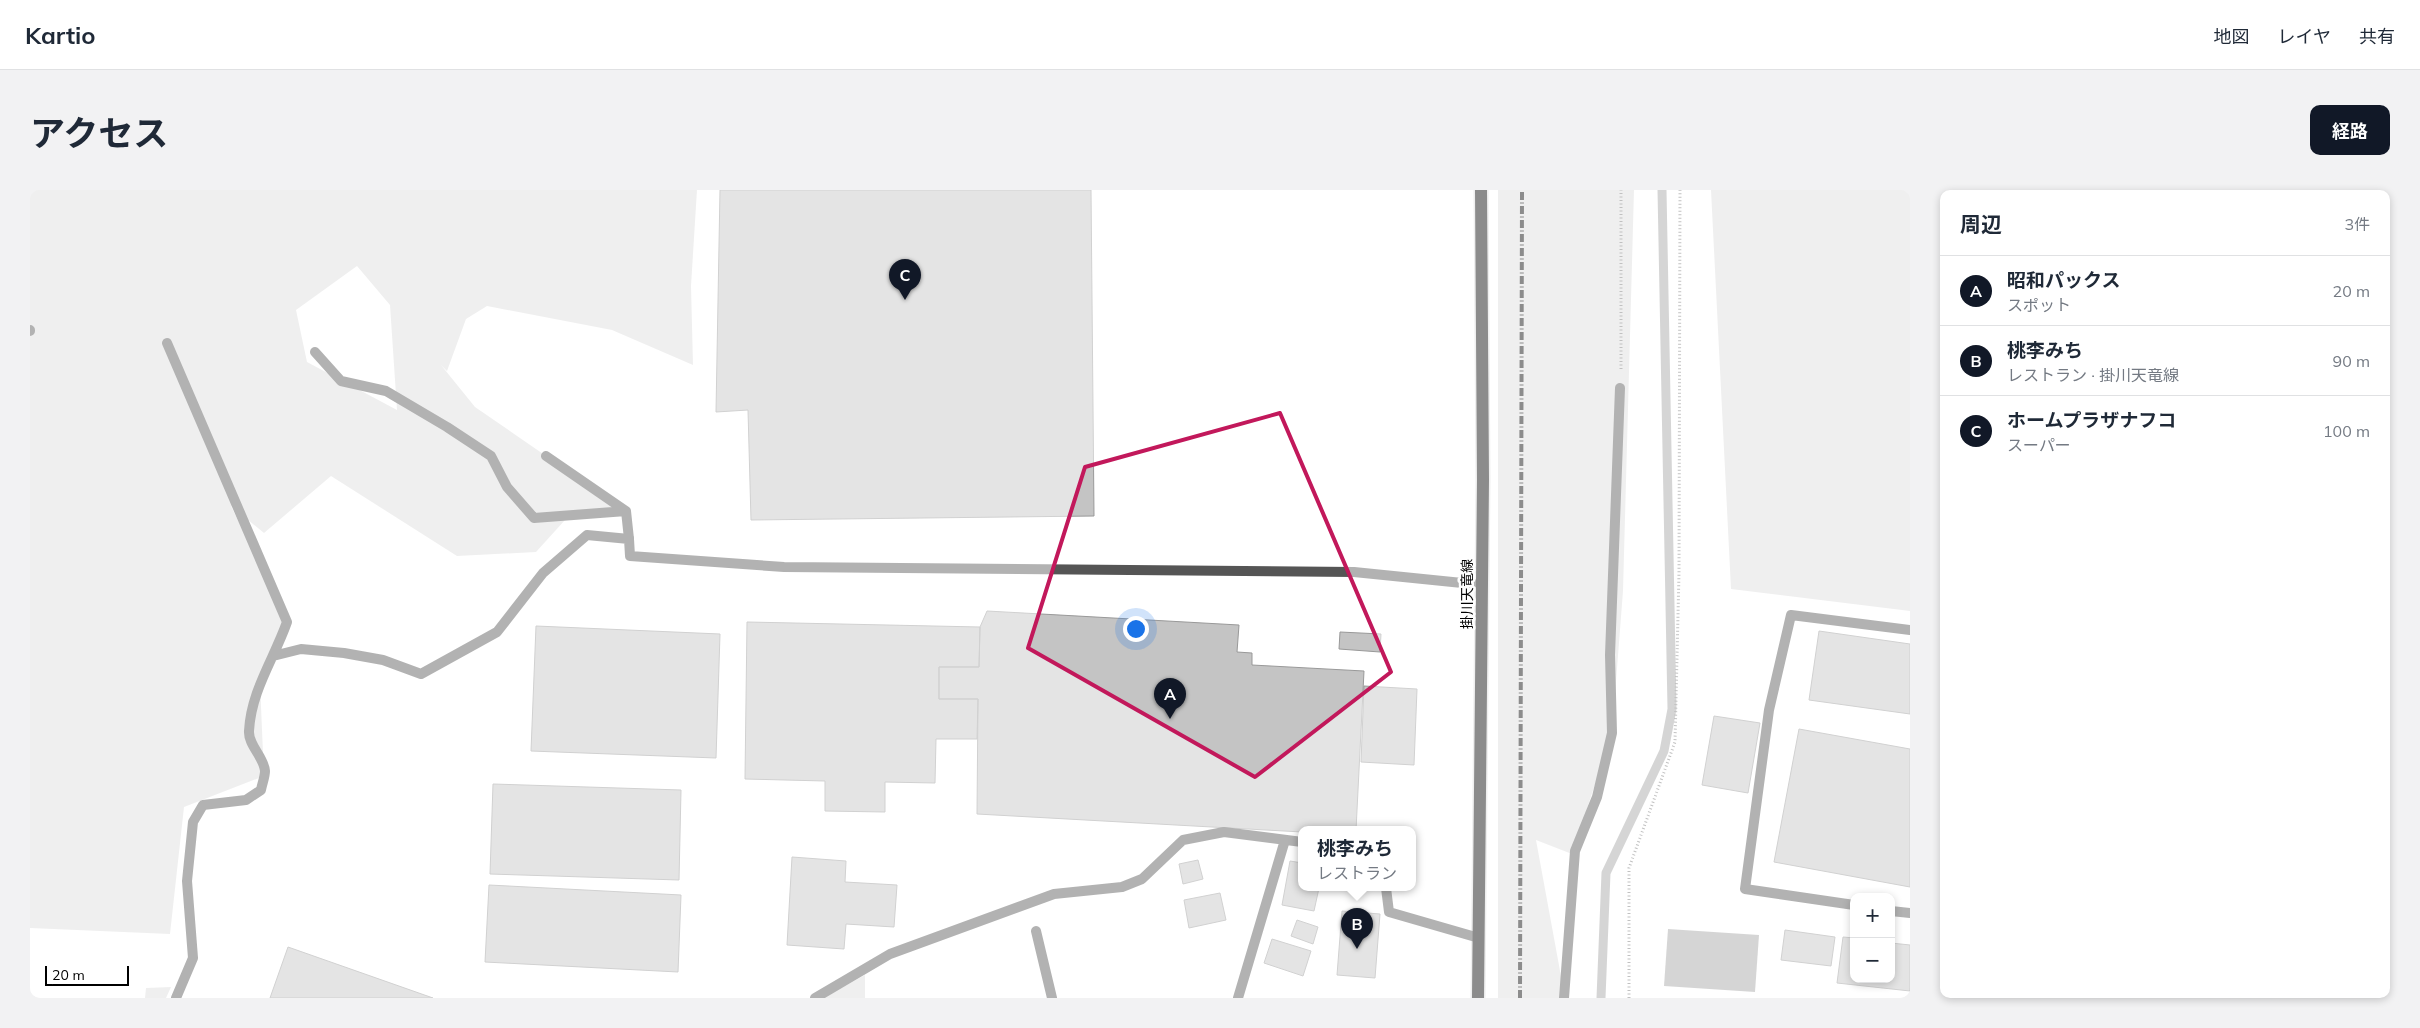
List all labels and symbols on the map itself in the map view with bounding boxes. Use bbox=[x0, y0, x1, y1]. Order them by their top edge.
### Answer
pin: C bbox=[889, 259, 921, 300]
street label: 掛川天竜線 bbox=[1458, 559, 1476, 629]
your location bbox=[1123, 616, 1149, 642]
pin: A bbox=[1154, 678, 1186, 719]
pin: B bbox=[1341, 908, 1373, 949]
scale bar bbox=[45, 963, 129, 986]

